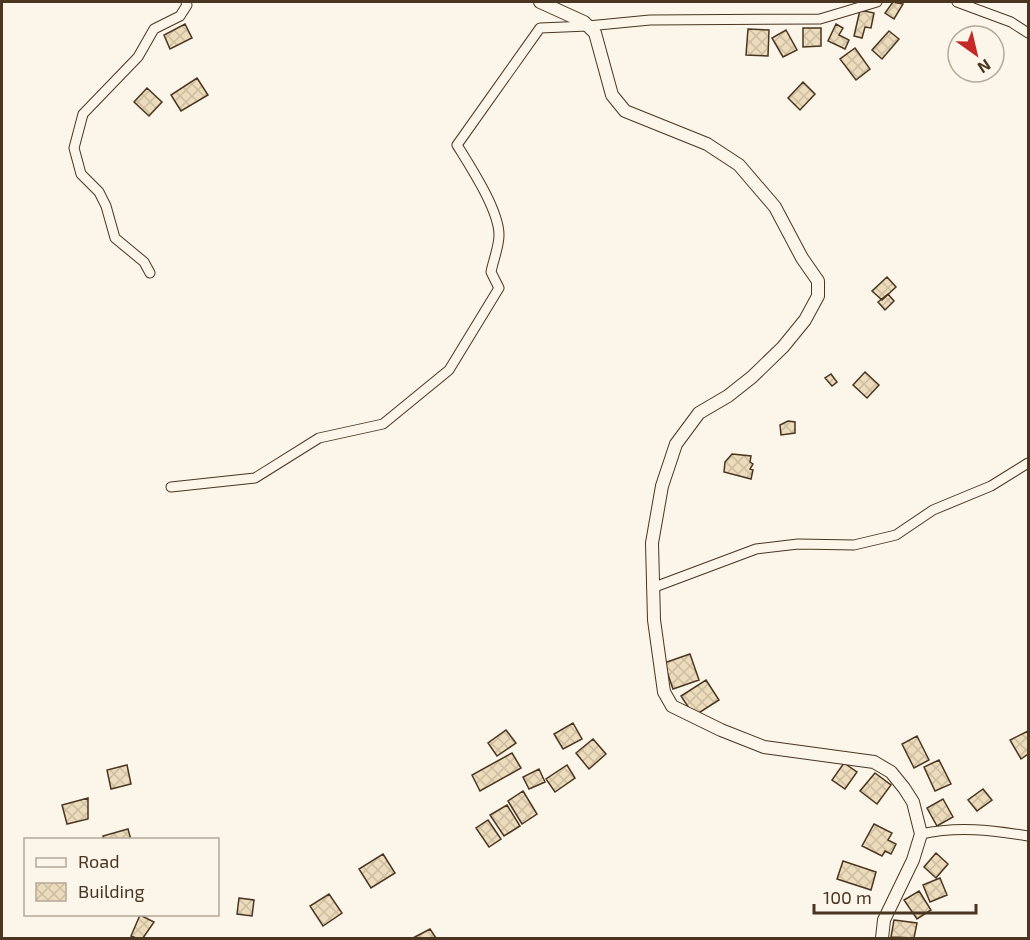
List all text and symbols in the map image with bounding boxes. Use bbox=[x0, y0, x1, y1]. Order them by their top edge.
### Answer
north arrow bbox=[946, 24, 1006, 84]
text: N bbox=[975, 56, 995, 78]
legend bbox=[24, 838, 219, 916]
text: Road bbox=[78, 850, 119, 872]
scale bar bbox=[814, 877, 976, 915]
text: Building bbox=[78, 880, 145, 902]
text: 100 m bbox=[823, 886, 872, 908]

